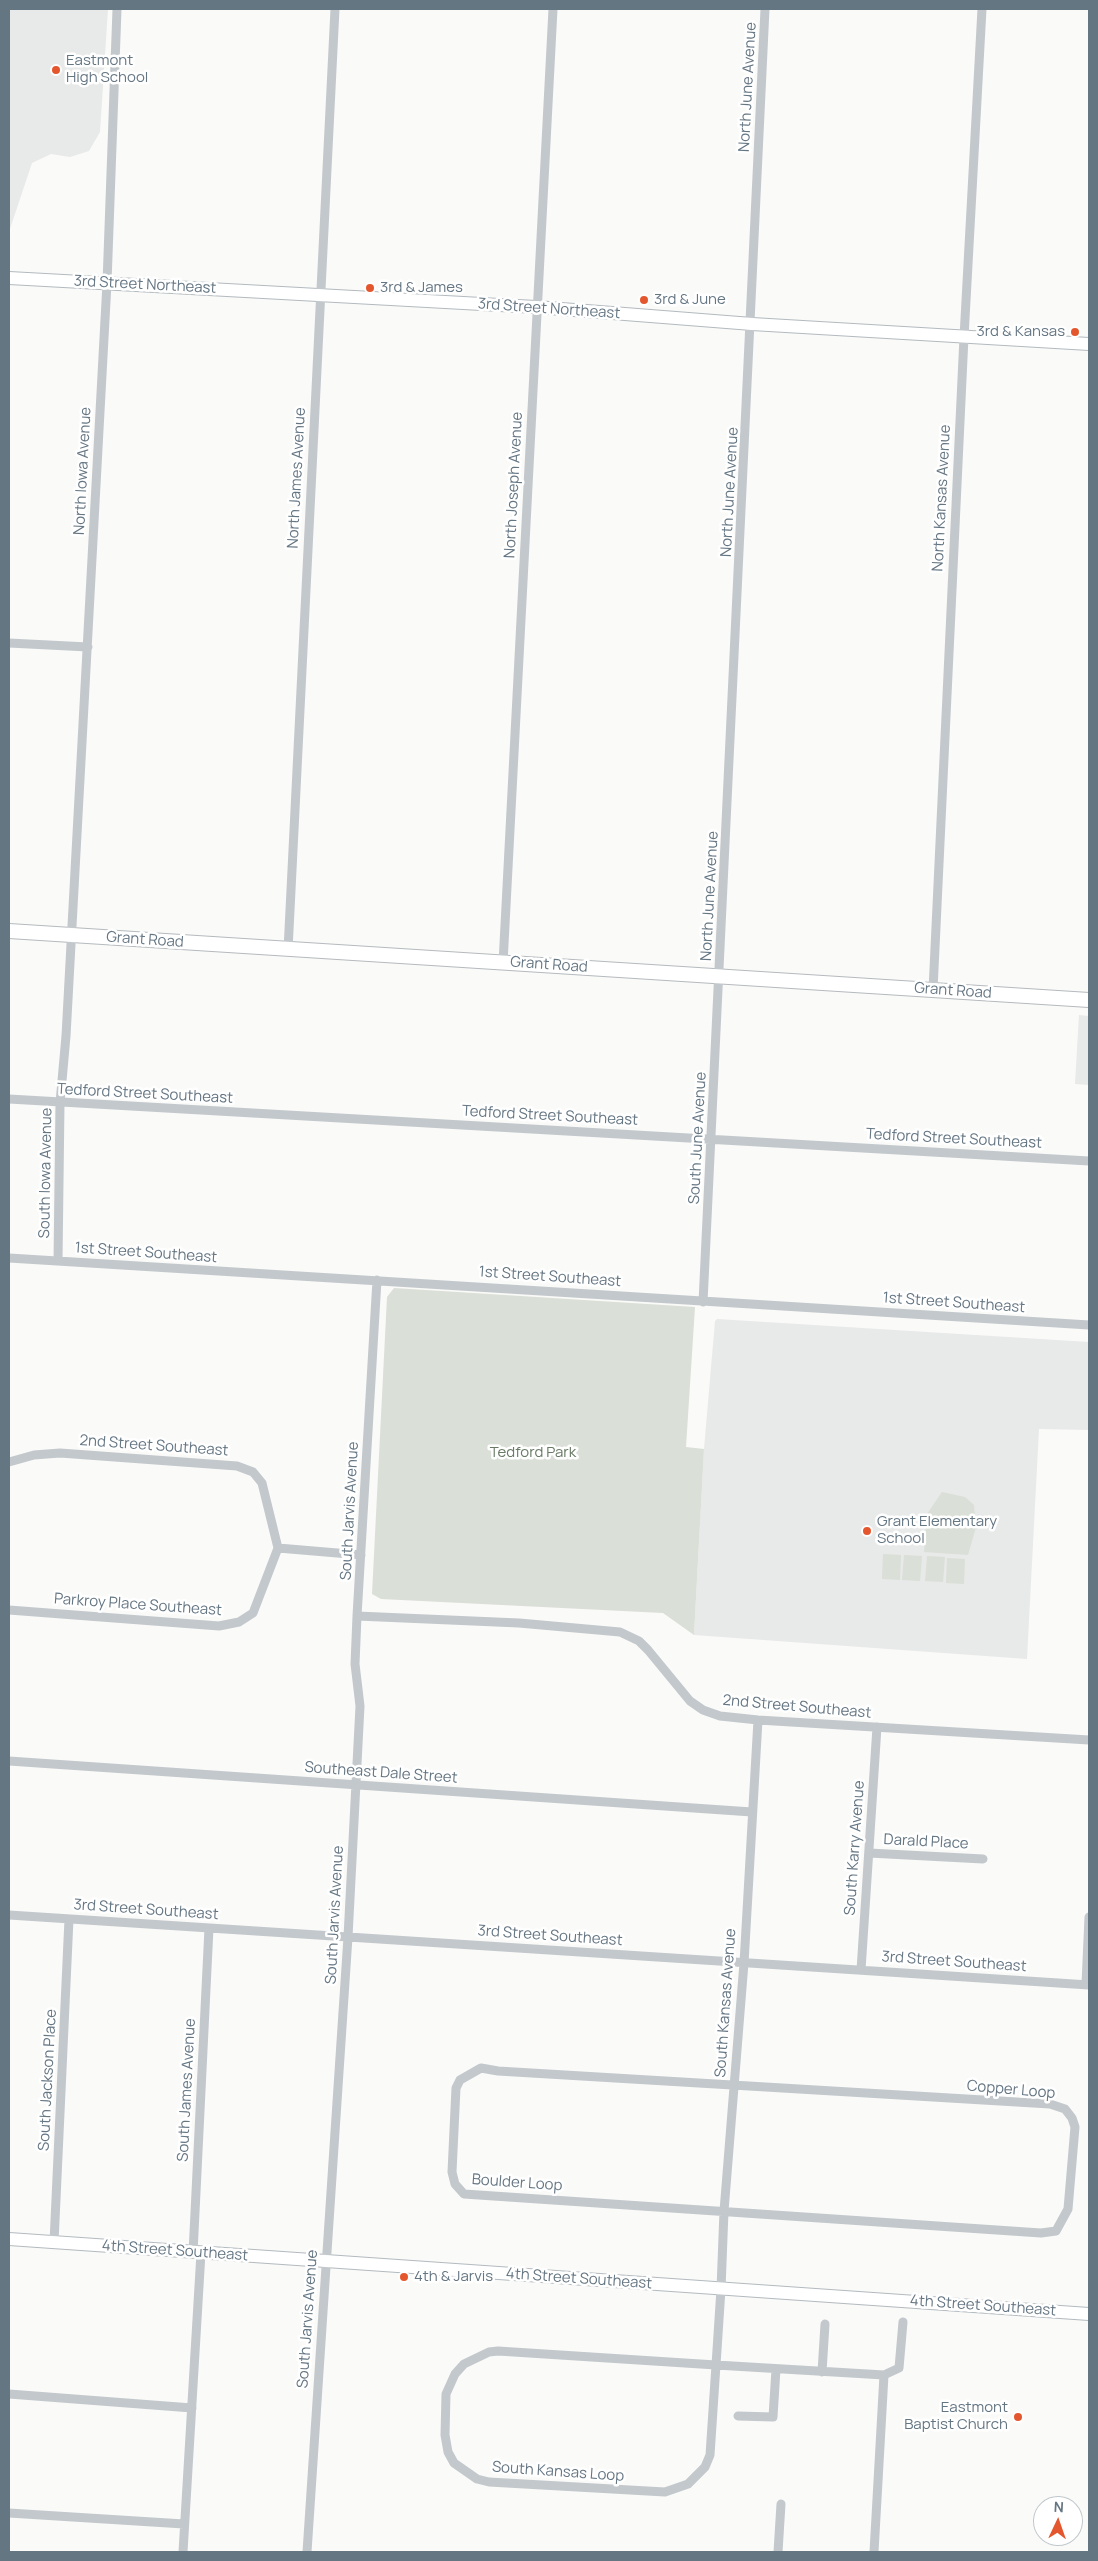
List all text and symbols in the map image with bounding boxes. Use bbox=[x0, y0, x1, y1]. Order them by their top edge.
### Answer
street label: North June Avenue bbox=[736, 21, 760, 153]
place label: Eastmont High School bbox=[66, 52, 148, 87]
marker: Eastmont High School bbox=[50, 64, 62, 76]
street label: 3rd Street Northeast bbox=[73, 272, 217, 298]
place label: 3rd & James bbox=[380, 279, 463, 297]
marker: 3rd & James bbox=[364, 282, 376, 294]
place label: 3rd & June bbox=[654, 291, 726, 309]
marker: 3rd & June bbox=[638, 294, 650, 306]
street label: 3rd Street Northeast bbox=[477, 295, 621, 323]
place label: 3rd & Kansas bbox=[977, 323, 1065, 341]
marker: 3rd & Kansas bbox=[1069, 326, 1081, 338]
street label: North Iowa Avenue bbox=[71, 406, 95, 536]
street label: North James Avenue bbox=[284, 407, 310, 549]
street label: North Joseph Avenue bbox=[501, 411, 527, 559]
street label: North Kansas Avenue bbox=[929, 424, 955, 572]
street label: North June Avenue bbox=[718, 426, 742, 558]
street label: North June Avenue bbox=[698, 830, 722, 962]
street label: Grant Road bbox=[106, 928, 184, 952]
street label: Grant Road bbox=[510, 953, 588, 977]
street label: Grant Road bbox=[914, 979, 992, 1003]
street label: South June Avenue bbox=[686, 1071, 710, 1205]
street label: Tedford Street Southeast bbox=[57, 1080, 233, 1108]
street label: Tedford Street Southeast bbox=[462, 1102, 638, 1130]
street label: South Iowa Avenue bbox=[36, 1107, 56, 1239]
street label: Tedford Street Southeast bbox=[866, 1125, 1042, 1153]
street label: 1st Street Southeast bbox=[74, 1239, 218, 1267]
street label: 1st Street Southeast bbox=[478, 1263, 622, 1291]
street label: 1st Street Southeast bbox=[882, 1289, 1026, 1317]
street label: 2nd Street Southeast bbox=[79, 1432, 229, 1460]
street label: South Jarvis Avenue bbox=[337, 1441, 363, 1581]
park label: Tedford Park bbox=[490, 1444, 576, 1462]
place label: Grant Elementary School bbox=[877, 1513, 997, 1548]
marker: Grant Elementary School bbox=[861, 1525, 873, 1537]
street label: Parkroy Place Southeast bbox=[54, 1590, 222, 1620]
street label: 2nd Street Southeast bbox=[722, 1692, 872, 1722]
street label: Southeast Dale Street bbox=[304, 1759, 458, 1787]
street label: South Karry Avenue bbox=[841, 1780, 869, 1916]
street label: Darald Place bbox=[883, 1831, 969, 1853]
street label: South Jarvis Avenue bbox=[322, 1845, 348, 1985]
street label: 3rd Street Southeast bbox=[73, 1896, 219, 1924]
street label: 3rd Street Southeast bbox=[477, 1922, 623, 1950]
street label: South Kansas Avenue bbox=[712, 1928, 740, 2078]
street label: 3rd Street Southeast bbox=[881, 1948, 1027, 1976]
street label: South Jackson Place bbox=[35, 2009, 61, 2151]
street label: South James Avenue bbox=[174, 2018, 200, 2162]
street label: Copper Loop bbox=[966, 2077, 1056, 2103]
street label: Boulder Loop bbox=[471, 2171, 563, 2195]
street label: 4th Street Southeast bbox=[101, 2237, 249, 2265]
street label: South Jarvis Avenue bbox=[294, 2249, 322, 2389]
street label: 4th Street Southeast bbox=[505, 2265, 653, 2293]
place label: 4th & Jarvis bbox=[414, 2268, 493, 2286]
marker: 4th & Jarvis bbox=[398, 2271, 410, 2283]
street label: 4th Street Southeast bbox=[909, 2292, 1057, 2320]
place label: Eastmont Baptist Church bbox=[904, 2399, 1008, 2434]
marker: Eastmont Baptist Church bbox=[1012, 2411, 1024, 2423]
street label: South Kansas Loop bbox=[491, 2458, 625, 2486]
north arrow bbox=[1033, 2496, 1083, 2546]
text: N bbox=[1053, 2497, 1064, 2516]

